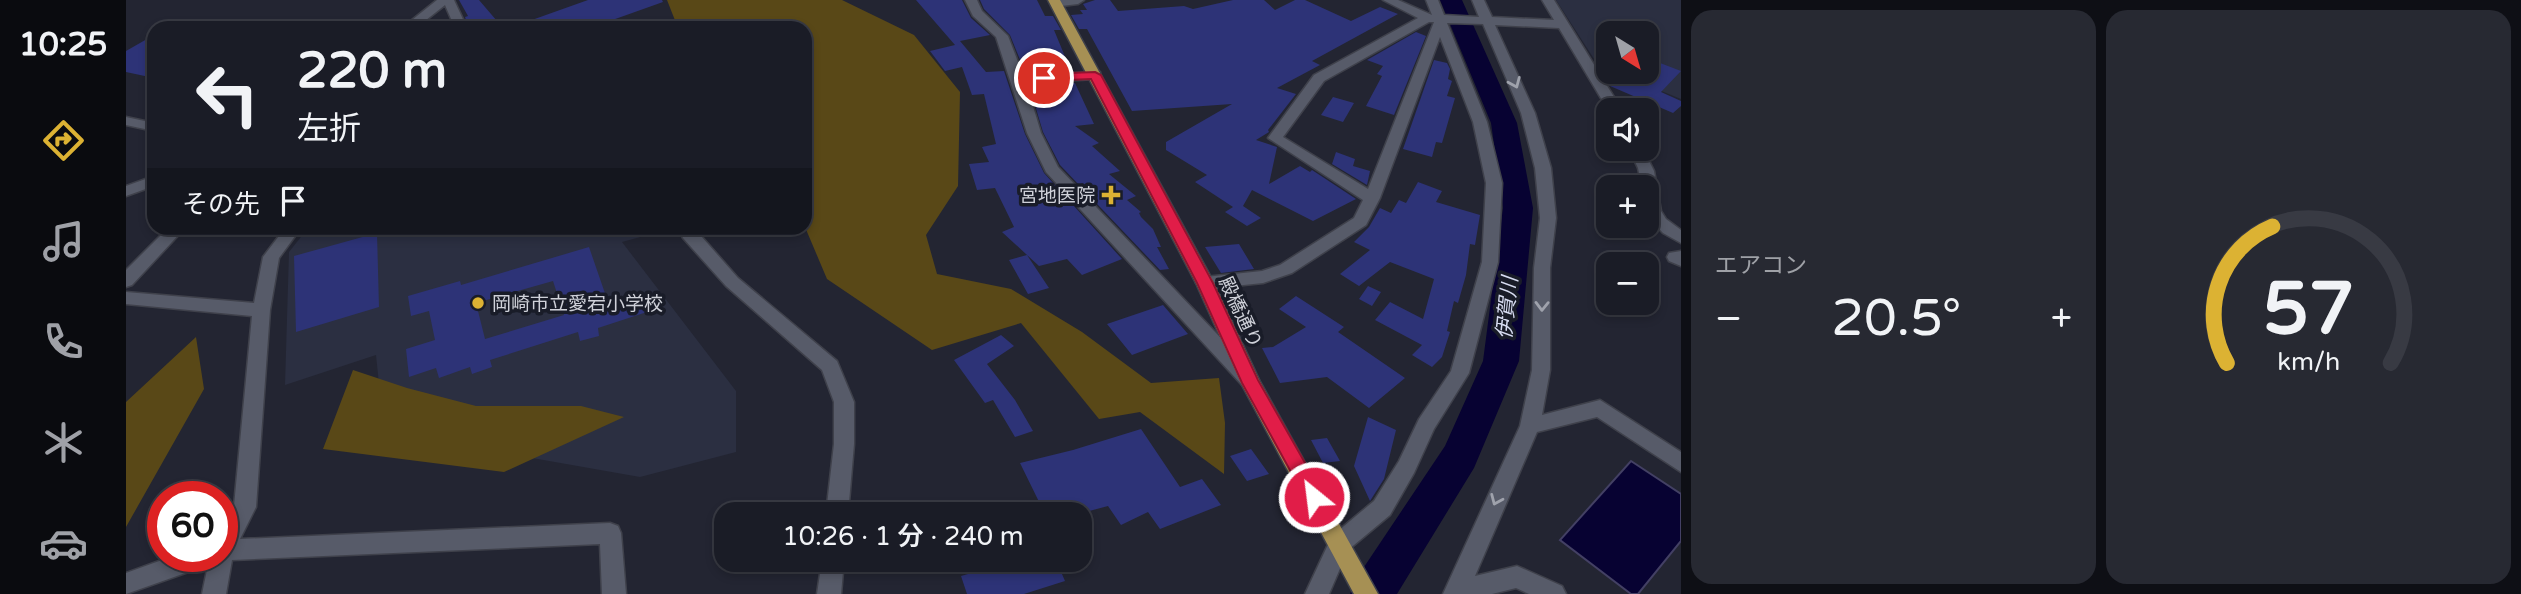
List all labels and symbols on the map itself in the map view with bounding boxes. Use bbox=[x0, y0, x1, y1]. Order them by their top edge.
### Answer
north arrow bbox=[1596, 21, 1659, 84]
pin bbox=[1014, 48, 1074, 108]
one-way arrow bbox=[1507, 77, 1521, 89]
place label: 宮地医院 bbox=[1019, 185, 1095, 207]
marker: 宮地医院 bbox=[1101, 185, 1121, 205]
street label: 殿橋通り bbox=[1214, 273, 1266, 352]
water label: 伊賀川 bbox=[1492, 273, 1523, 341]
place label: 岡崎市立愛宕小学校 bbox=[492, 293, 663, 315]
marker: 岡崎市立愛宕小学校 bbox=[470, 295, 486, 311]
one-way arrow bbox=[1534, 301, 1550, 311]
position arrow bbox=[1277, 460, 1351, 534]
speed limit sign: 60 bbox=[147, 481, 238, 572]
one-way arrow bbox=[1490, 493, 1504, 506]

